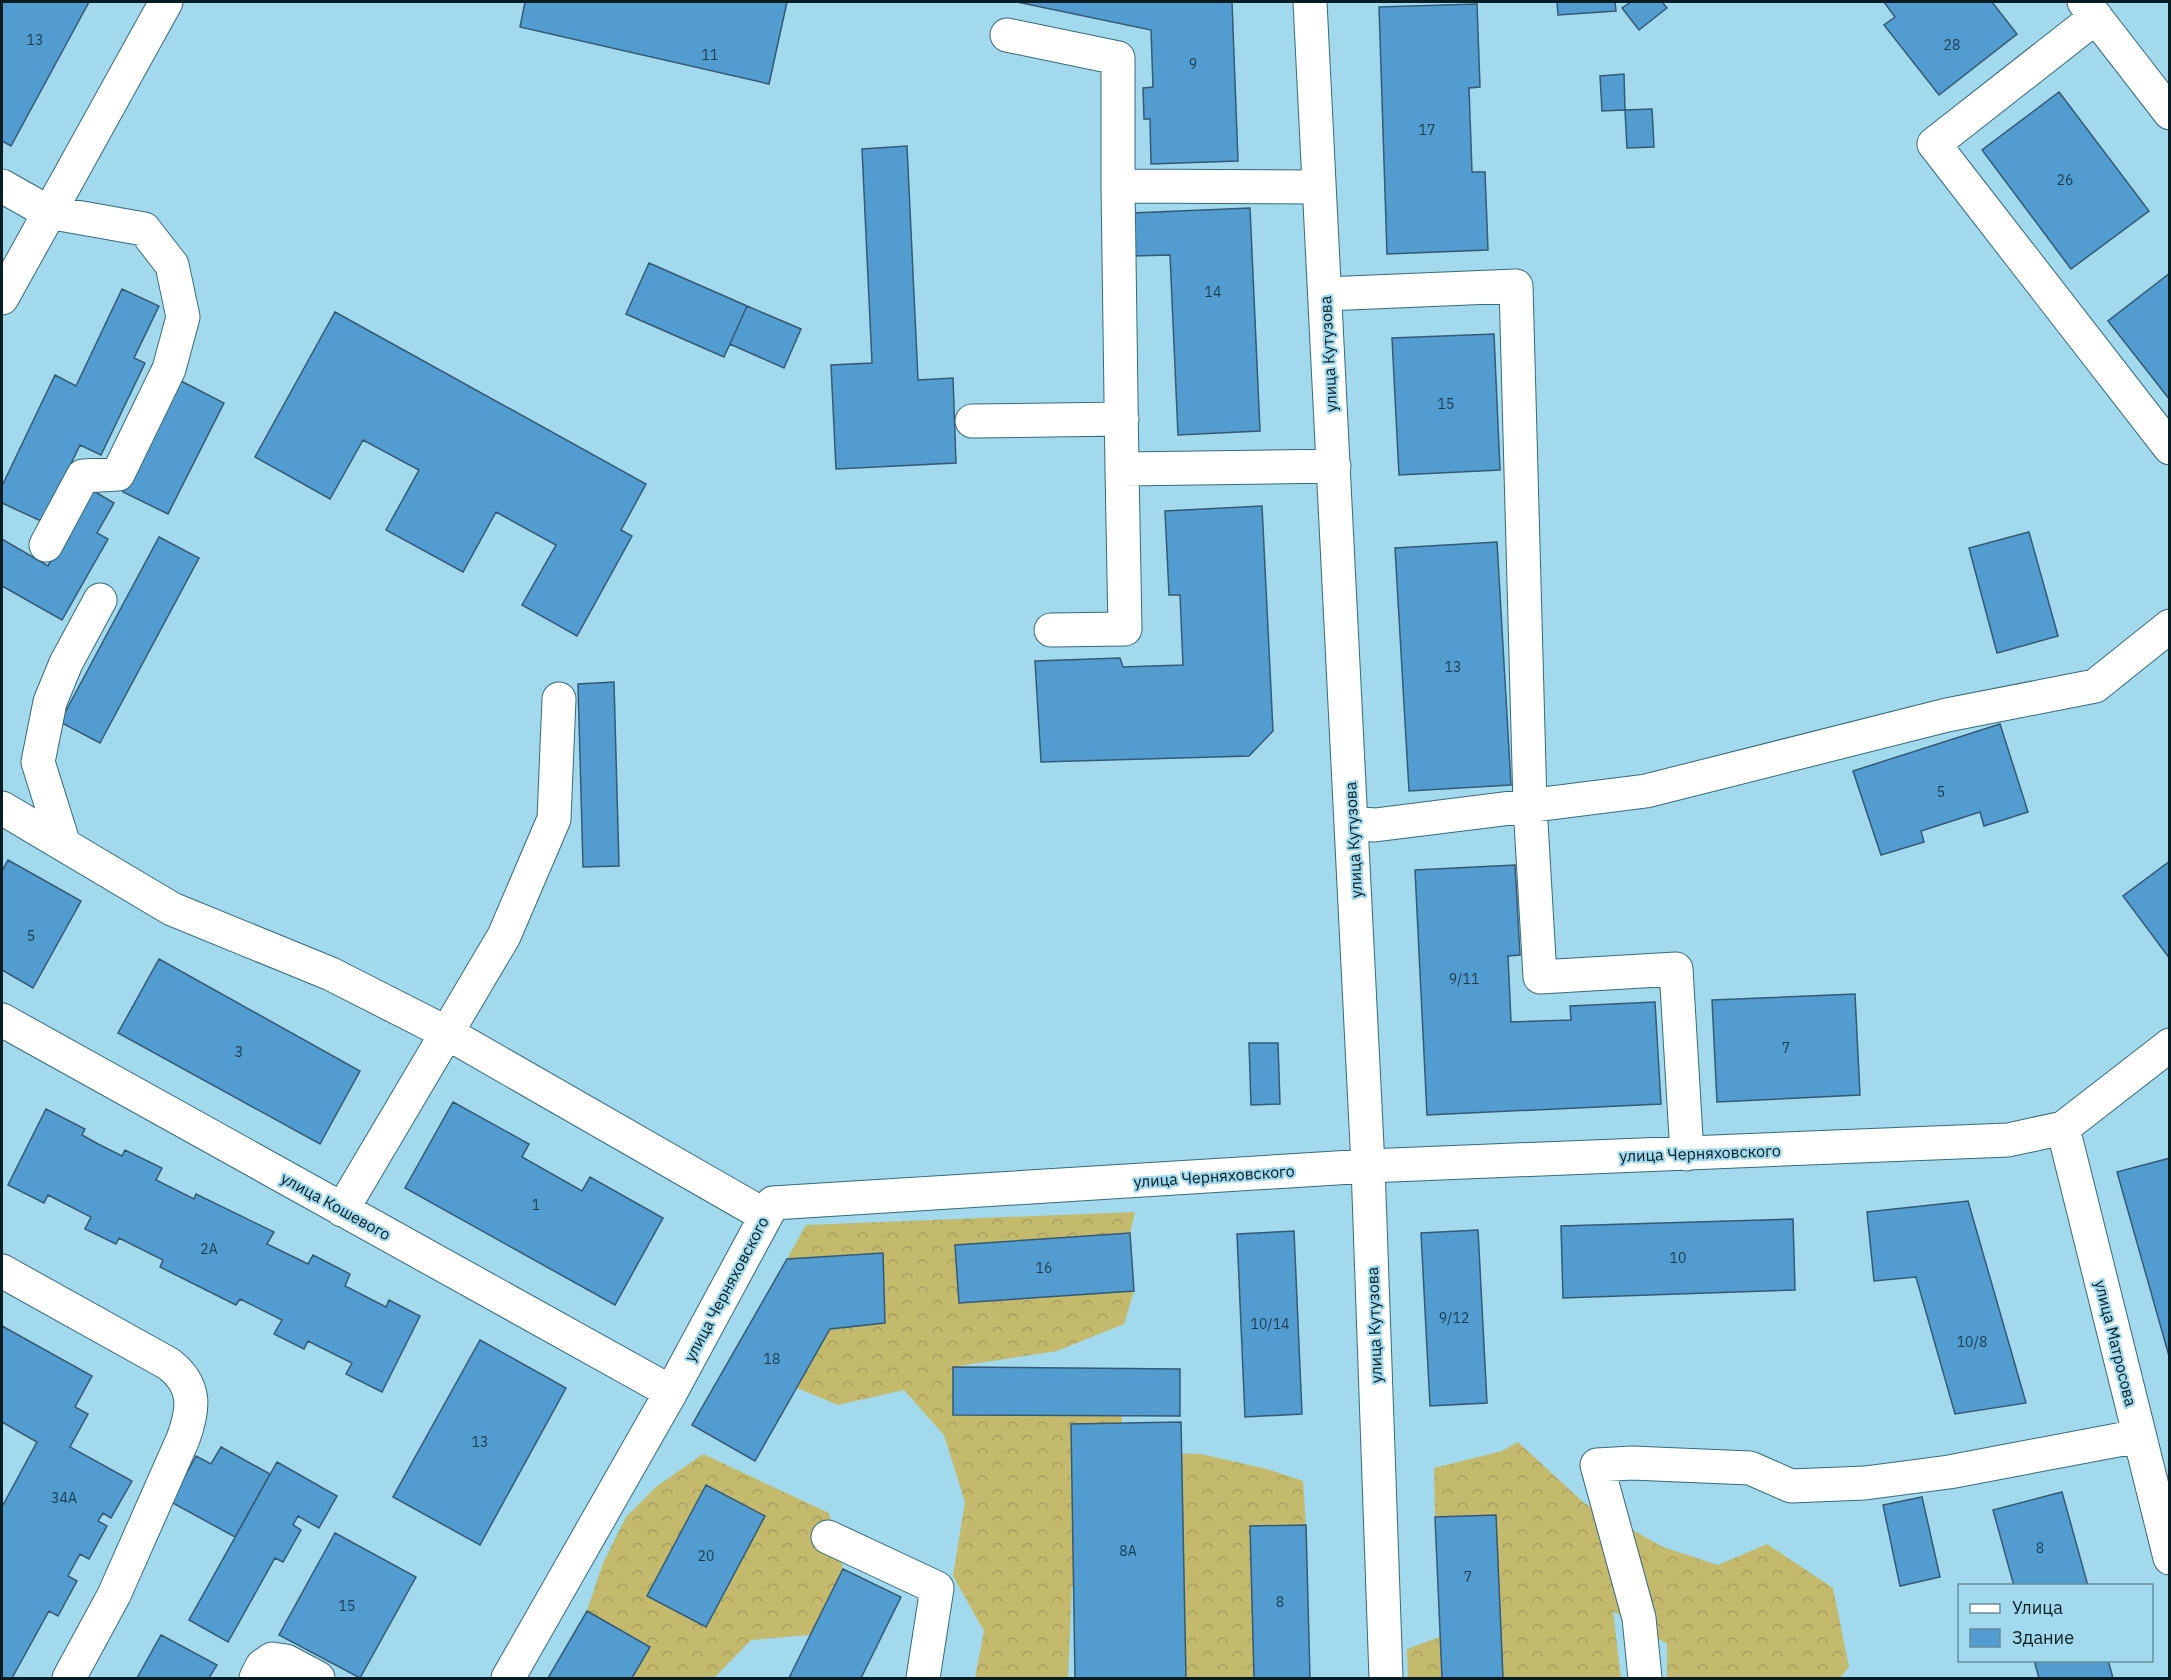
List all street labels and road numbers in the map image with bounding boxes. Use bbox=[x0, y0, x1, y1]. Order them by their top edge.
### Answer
street label: улица Кутузова bbox=[1315, 295, 1341, 413]
street label: улица Кутузова bbox=[1340, 781, 1366, 899]
street label: улица Черняховского bbox=[1619, 1140, 1781, 1166]
street label: улица Черняховского bbox=[1133, 1160, 1295, 1192]
street label: улица Кошевого bbox=[278, 1168, 394, 1244]
street label: улица Черняховского bbox=[679, 1213, 773, 1365]
street label: улица Кутузова bbox=[1362, 1266, 1386, 1384]
street label: улица Матросова bbox=[2091, 1278, 2141, 1409]

